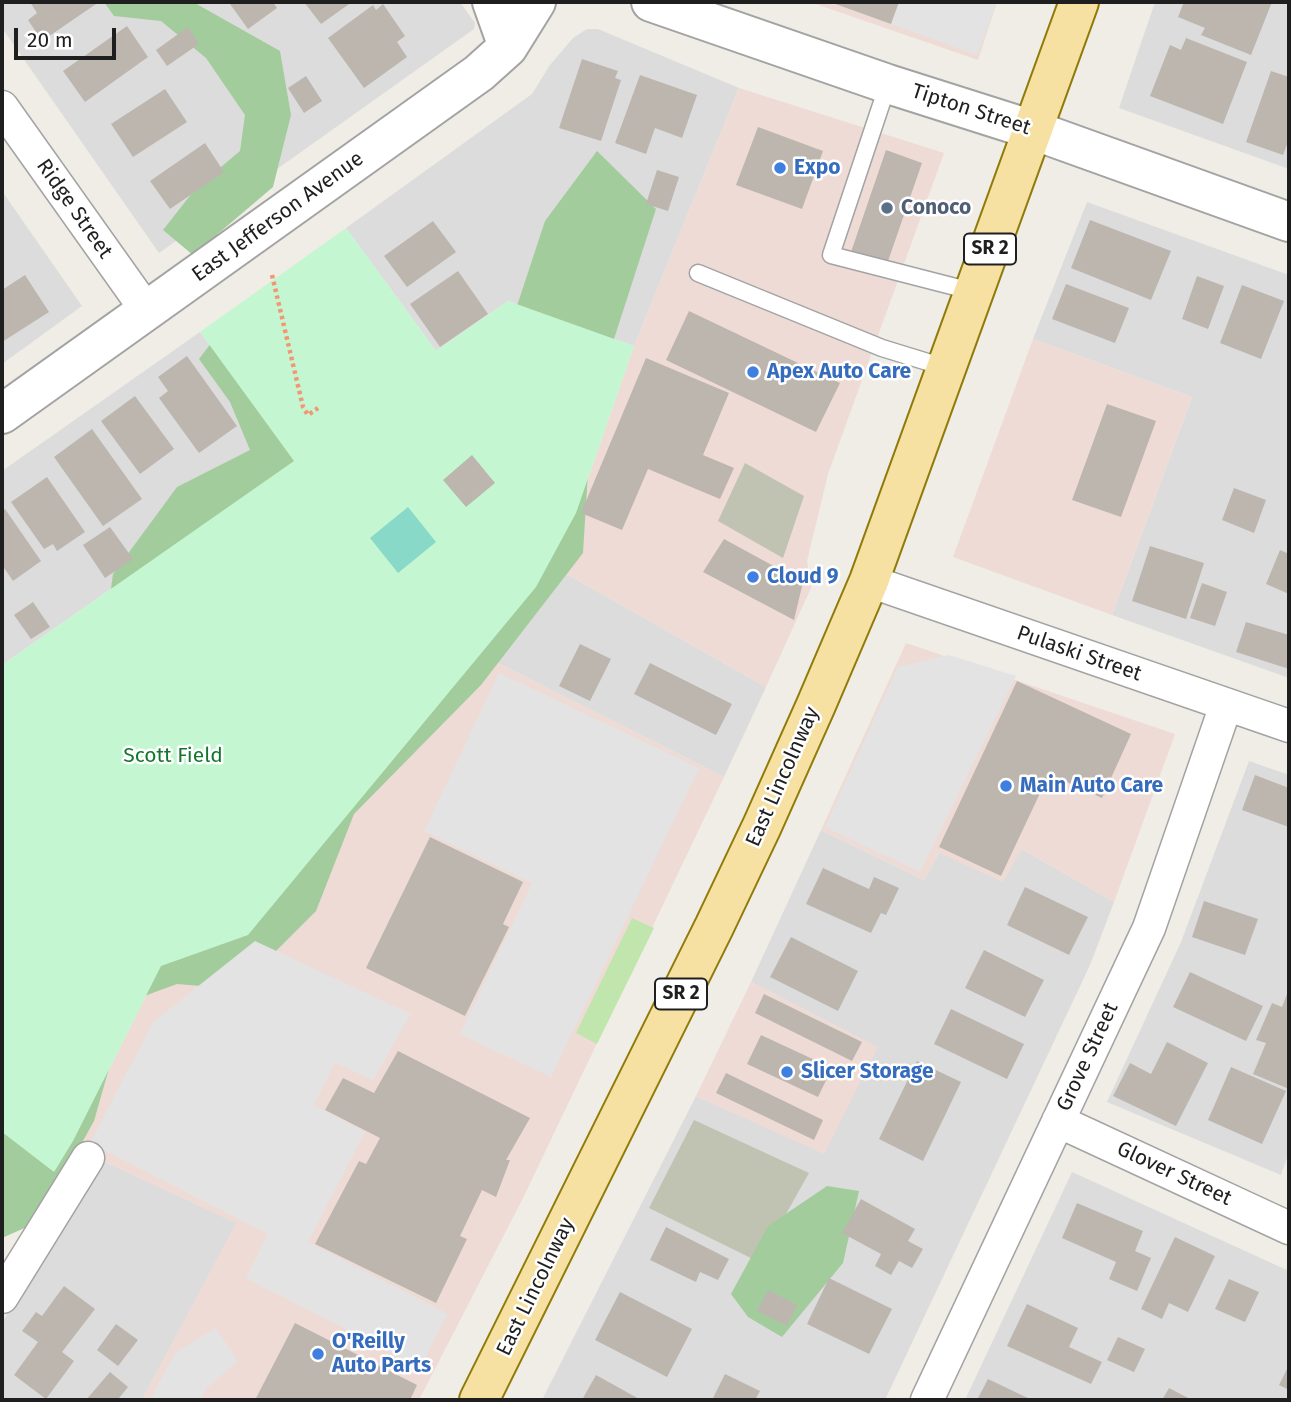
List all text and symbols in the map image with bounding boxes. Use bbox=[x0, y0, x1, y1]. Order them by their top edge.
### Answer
scale bar bbox=[18, 14, 119, 58]
text: 20 m bbox=[27, 27, 73, 53]
street label: Tipton Street bbox=[908, 79, 1034, 141]
street label: East Jefferson Avenue bbox=[187, 146, 369, 288]
street label: Ridge Street bbox=[30, 154, 118, 264]
place label: Expo bbox=[794, 155, 841, 181]
marker: Expo bbox=[772, 160, 788, 176]
place label: Conoco bbox=[901, 195, 971, 221]
marker: Conoco bbox=[879, 200, 895, 216]
road number: SR 2 bbox=[964, 233, 1016, 264]
place label: Apex Auto Care bbox=[767, 359, 911, 385]
marker: Apex Auto Care bbox=[745, 364, 761, 380]
place label: Cloud 9 bbox=[767, 564, 839, 590]
marker: Cloud 9 bbox=[745, 569, 761, 585]
street label: Pulaski Street bbox=[1013, 621, 1145, 687]
street label: East Lincolnway bbox=[741, 703, 825, 851]
park label: Scott Field bbox=[123, 743, 223, 769]
place label: Main Auto Care bbox=[1020, 773, 1163, 799]
marker: Main Auto Care bbox=[998, 778, 1014, 794]
road number: SR 2 bbox=[655, 978, 707, 1010]
street label: Grove Street bbox=[1052, 999, 1124, 1115]
place label: Slicer Storage bbox=[801, 1059, 933, 1085]
marker: Slicer Storage bbox=[779, 1064, 795, 1080]
street label: Glover Street bbox=[1113, 1136, 1235, 1212]
street label: East Lincolnway bbox=[492, 1214, 580, 1360]
place label: O'Reilly Auto Parts bbox=[332, 1329, 431, 1379]
marker: O'Reilly Auto Parts bbox=[310, 1346, 326, 1362]

